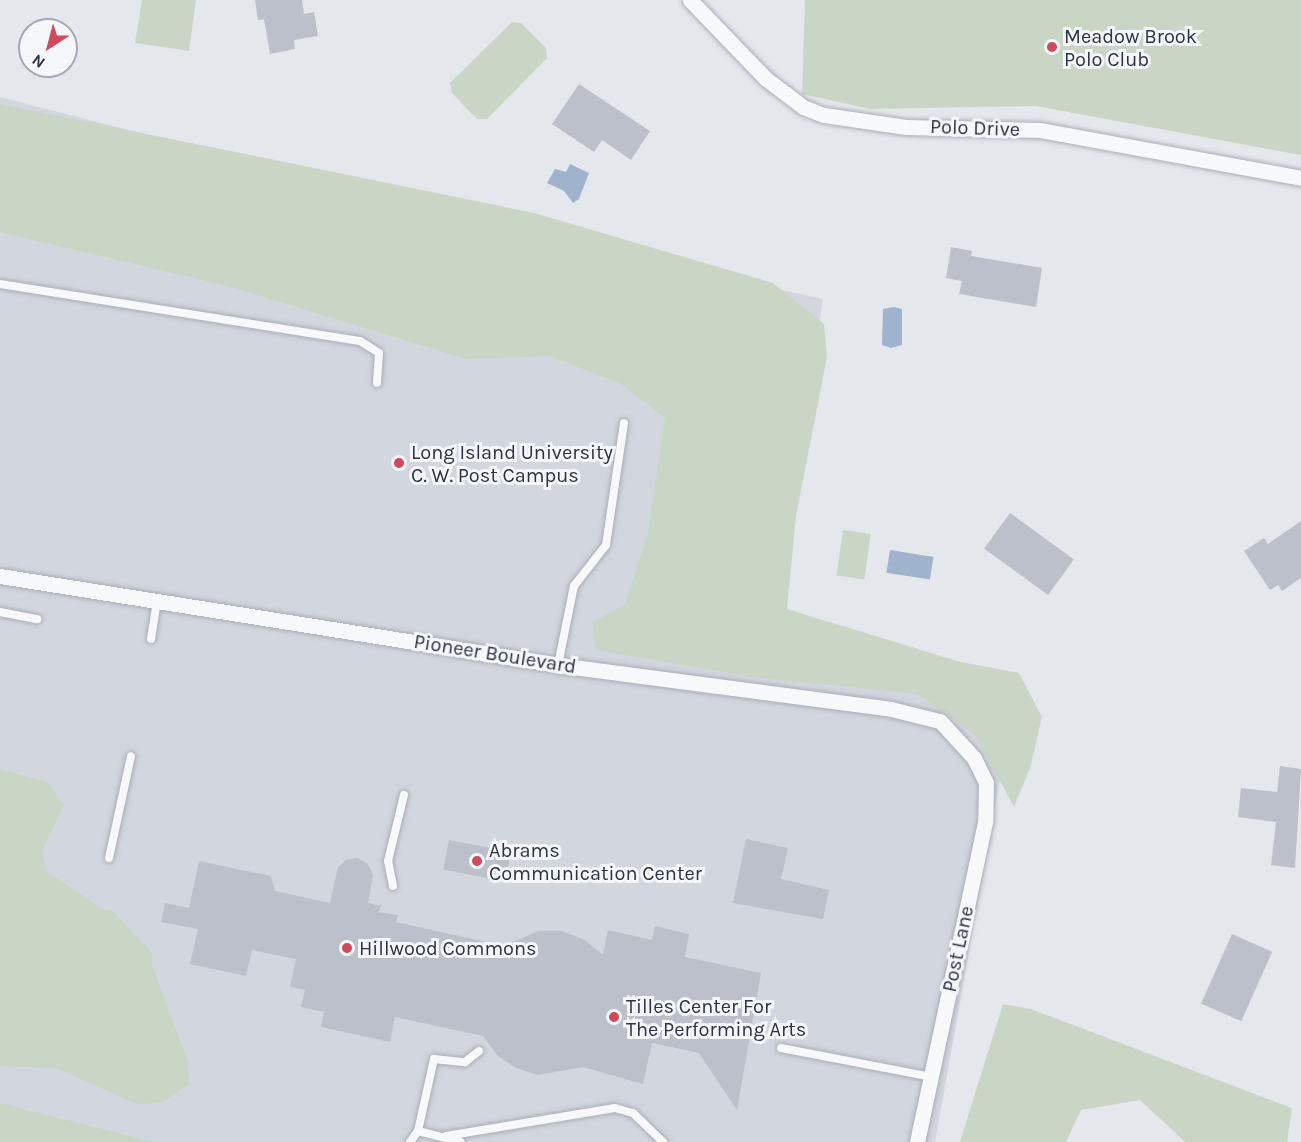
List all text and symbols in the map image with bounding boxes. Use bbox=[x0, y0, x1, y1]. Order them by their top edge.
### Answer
north arrow bbox=[18, 18, 78, 78]
place label: Meadow Brook Polo Club bbox=[1064, 24, 1197, 71]
marker: Meadow Brook Polo Club bbox=[1045, 40, 1059, 54]
text: N bbox=[28, 50, 49, 72]
street label: Polo Drive bbox=[930, 114, 1020, 142]
place label: Long Island University C. W. Post Campus bbox=[411, 440, 613, 487]
marker: Long Island University C. W. Post Campus bbox=[392, 456, 406, 470]
street label: Pioneer Boulevard bbox=[412, 629, 578, 679]
place label: Abrams Communication Center bbox=[489, 838, 702, 885]
marker: Abrams Communication Center bbox=[470, 854, 484, 868]
street label: Post Lane bbox=[937, 904, 979, 994]
place label: Hillwood Commons bbox=[359, 936, 537, 960]
marker: Hillwood Commons bbox=[340, 941, 354, 955]
place label: Tilles Center For The Performing Arts bbox=[626, 994, 806, 1041]
marker: Tilles Center For The Performing Arts bbox=[607, 1010, 621, 1024]

